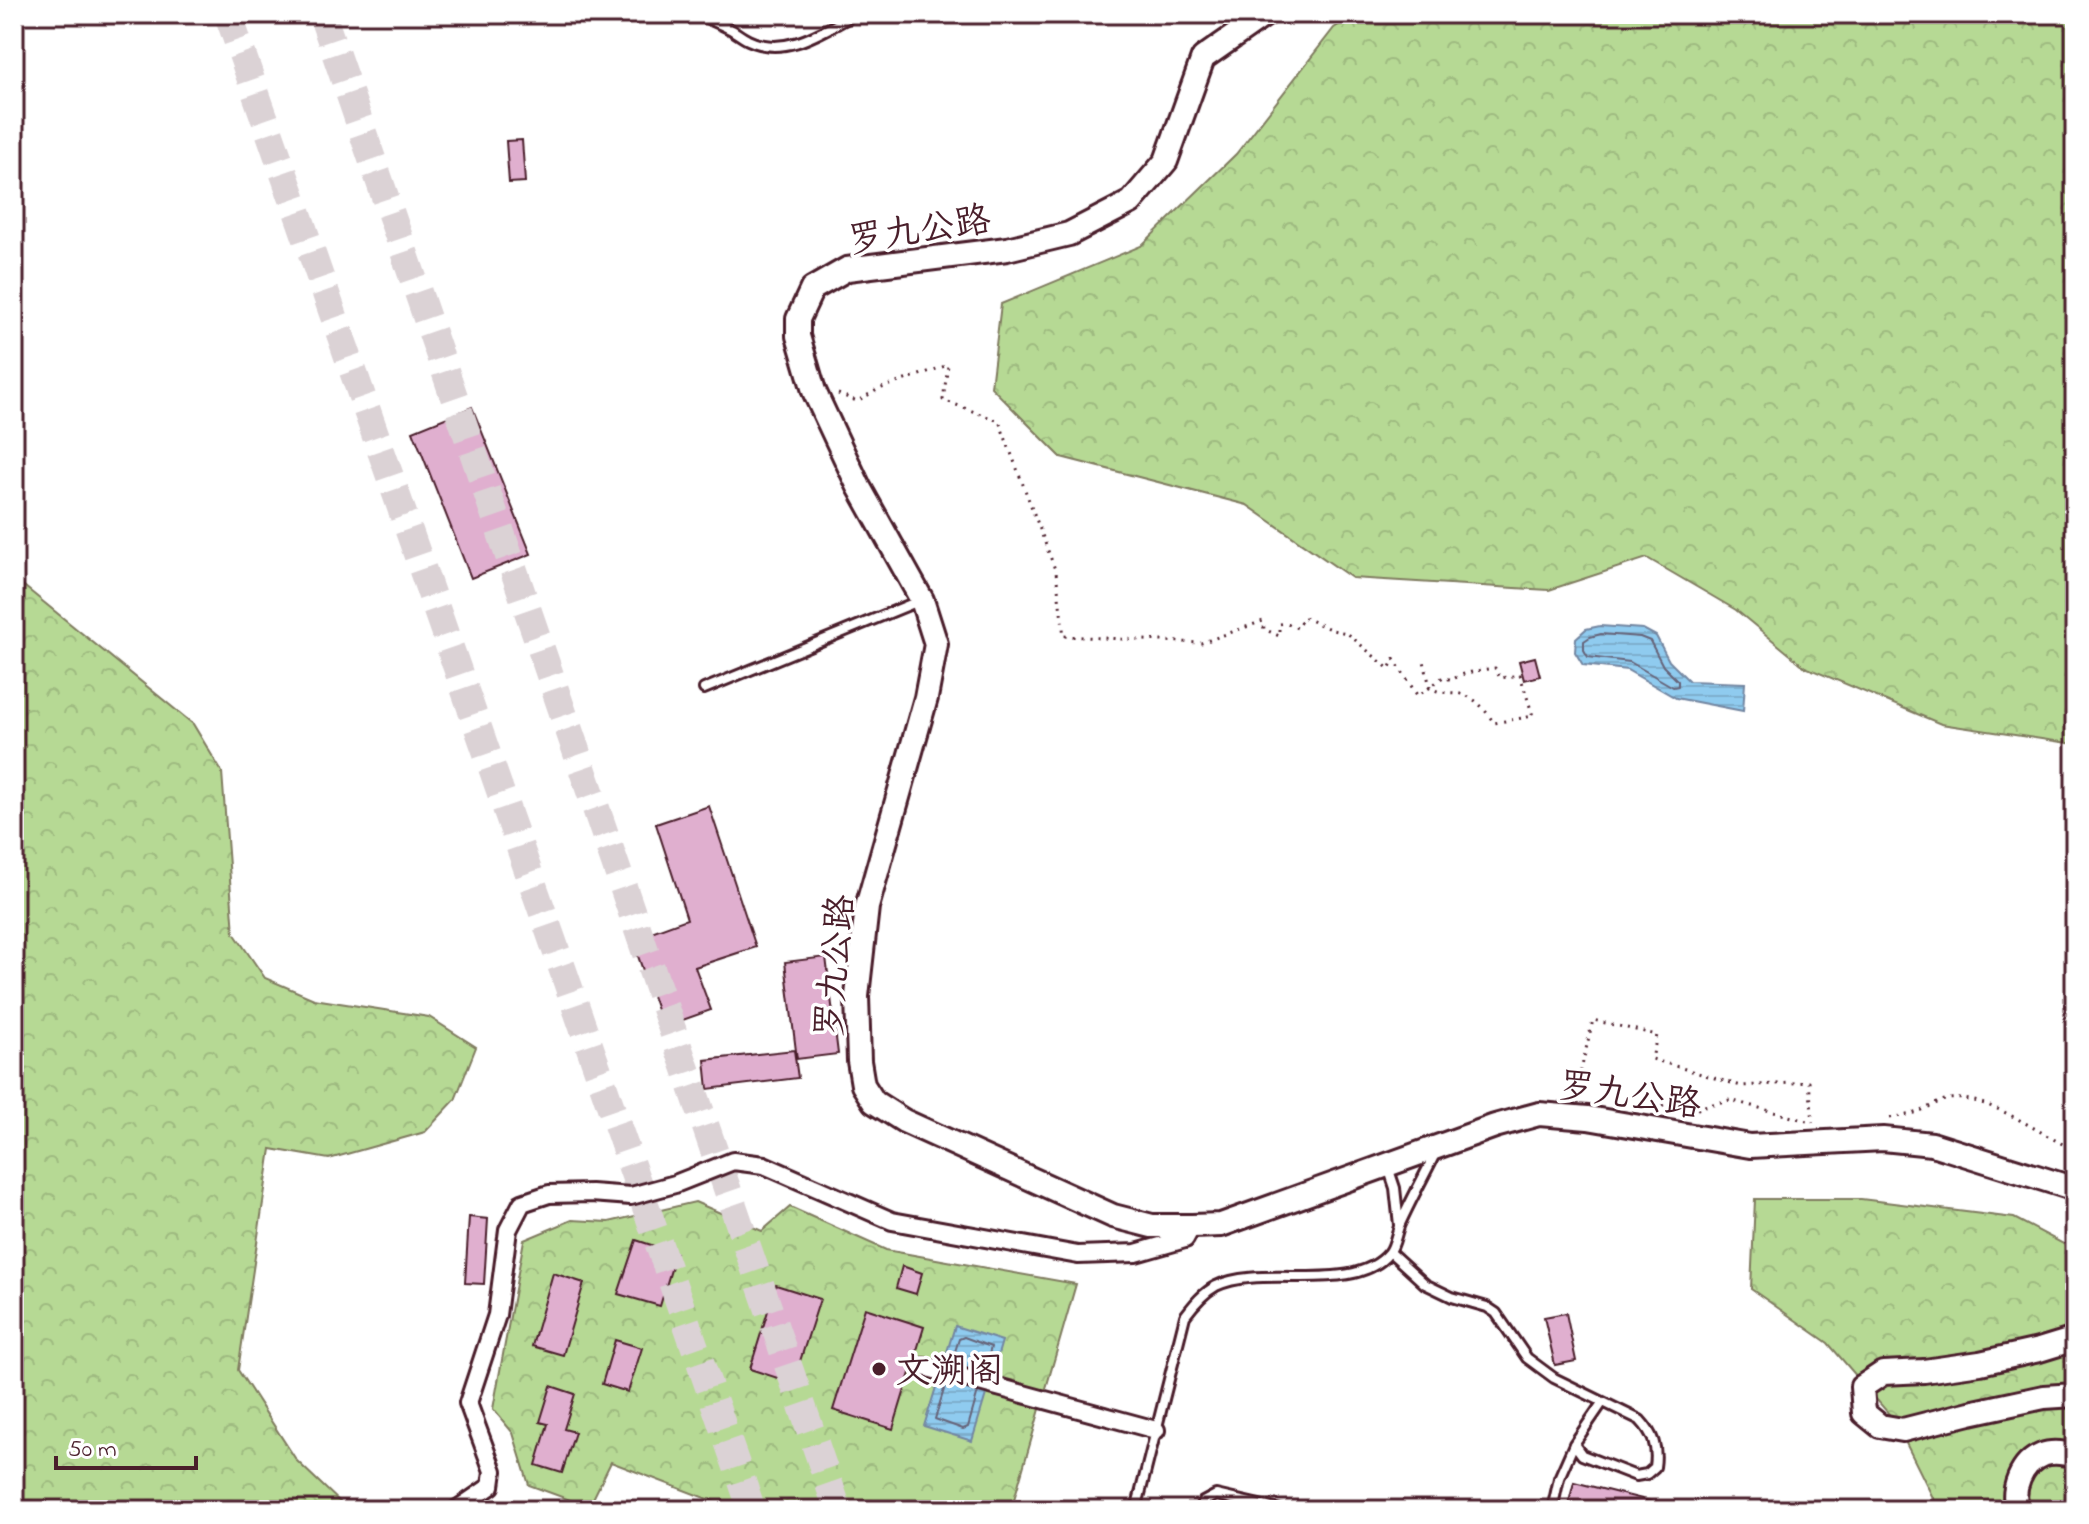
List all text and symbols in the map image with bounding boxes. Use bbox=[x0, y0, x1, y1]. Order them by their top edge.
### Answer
street label: 罗九公路 bbox=[844, 195, 995, 270]
street label: 罗九公路 bbox=[805, 892, 870, 1040]
street label: 罗九公路 bbox=[1554, 1061, 1704, 1134]
place label: 文溯阁 bbox=[895, 1347, 1003, 1400]
marker: 文溯阁 bbox=[870, 1360, 888, 1378]
scale bar bbox=[56, 1420, 196, 1470]
text: 50 m bbox=[68, 1433, 117, 1468]

